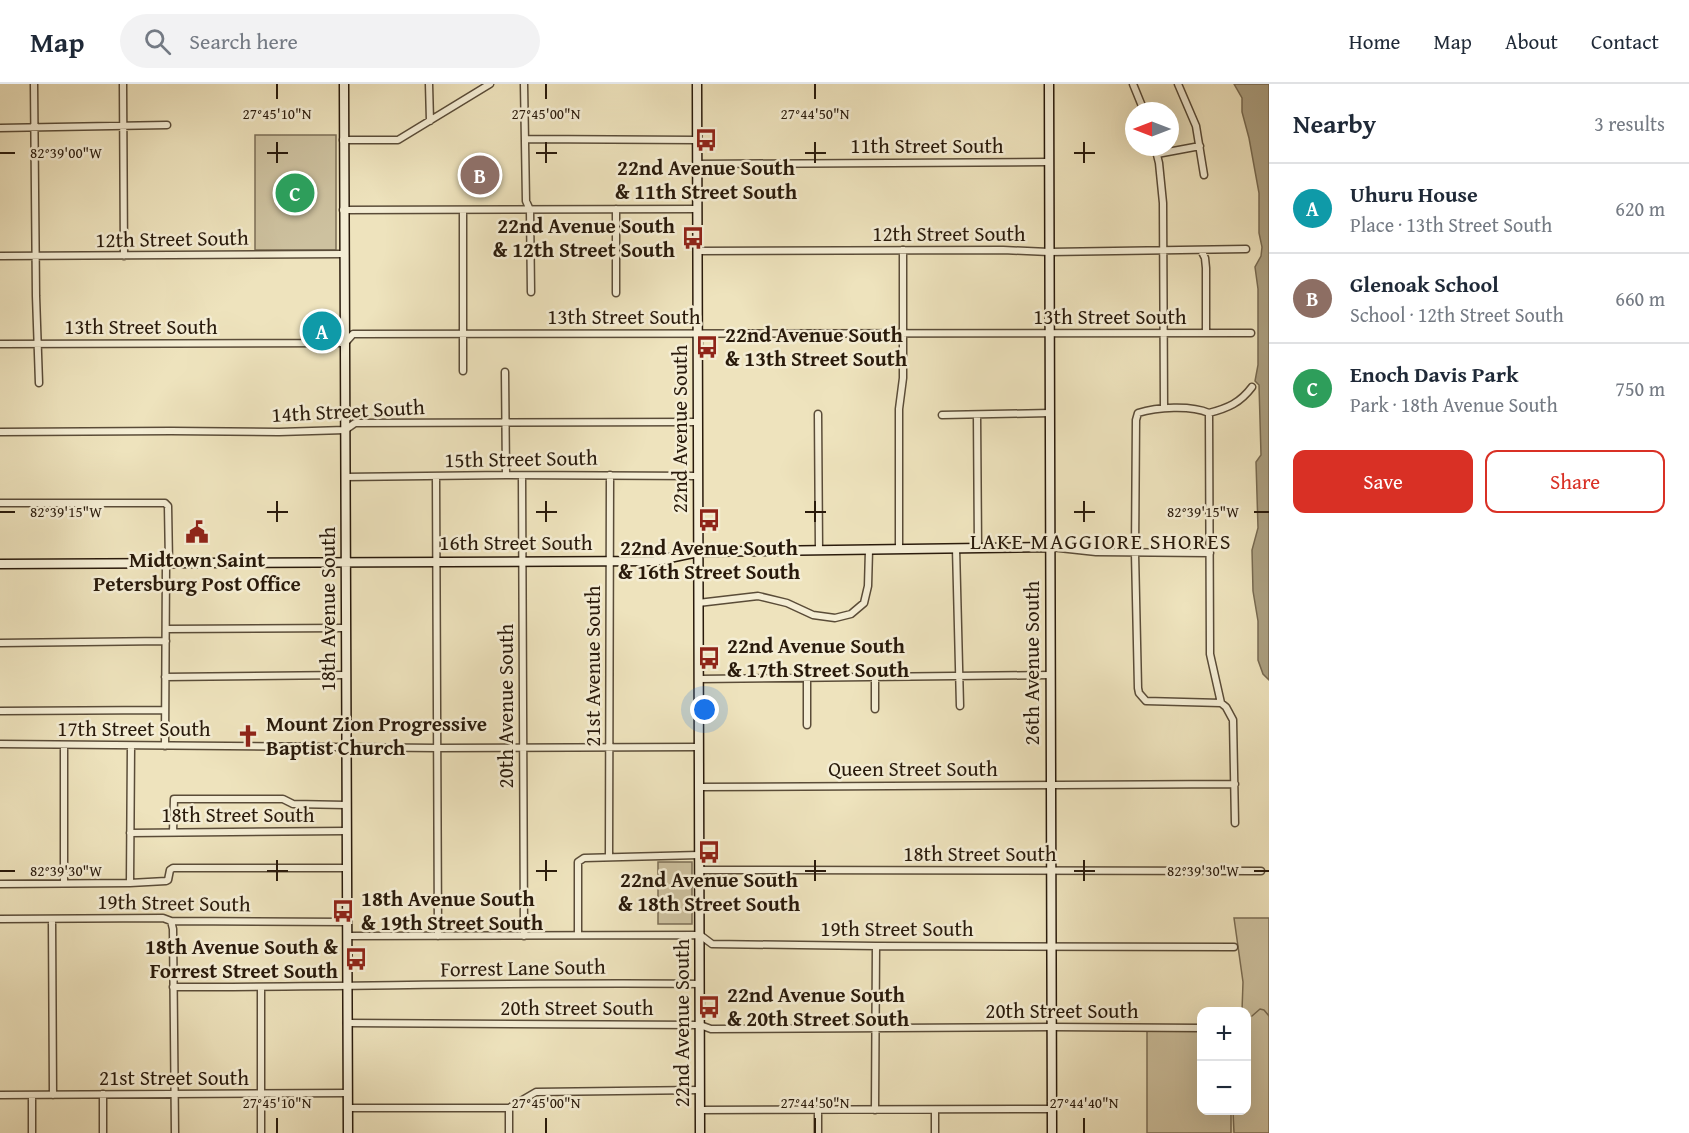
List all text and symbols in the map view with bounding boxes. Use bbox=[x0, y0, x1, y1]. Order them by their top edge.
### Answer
search box bbox=[120, 14, 540, 68]
text: Map bbox=[30, 21, 84, 62]
icon: search bbox=[141, 25, 174, 58]
text: Search here bbox=[189, 25, 298, 57]
text: Home bbox=[1349, 26, 1400, 57]
text: Map bbox=[1433, 26, 1472, 57]
text: About bbox=[1505, 26, 1558, 57]
text: Contact bbox=[1591, 26, 1659, 57]
north arrow bbox=[1125, 102, 1179, 156]
text: 27°45'10"N bbox=[243, 103, 312, 124]
text: 27°45'00"N bbox=[512, 103, 581, 124]
text: 27°44'50"N bbox=[781, 103, 850, 124]
text: Nearby bbox=[1293, 104, 1376, 143]
text: 3 results bbox=[1594, 109, 1665, 138]
bus stop icon: 22nd Avenue South & 11th Street South bbox=[693, 127, 719, 153]
street label: 11th Street South bbox=[850, 130, 1004, 161]
text: 82°39'00"W bbox=[30, 142, 102, 163]
pin: B bbox=[460, 152, 500, 197]
place label: 22nd Avenue South & 11th Street South bbox=[615, 152, 798, 207]
pin: C bbox=[276, 170, 314, 216]
text: Uhuru House bbox=[1350, 178, 1478, 210]
text: A bbox=[1306, 194, 1319, 223]
text: 620 m bbox=[1615, 194, 1665, 223]
place label: 22nd Avenue South & 12th Street South bbox=[493, 210, 676, 265]
text: Place · 13th Street South bbox=[1350, 210, 1552, 239]
street label: 12th Street South bbox=[872, 218, 1026, 249]
street label: 12th Street South bbox=[95, 222, 249, 255]
bus stop icon: 22nd Avenue South & 12th Street South bbox=[680, 225, 706, 251]
text: Glenoak School bbox=[1350, 268, 1499, 300]
text: B bbox=[1306, 284, 1319, 313]
text: 660 m bbox=[1615, 284, 1665, 313]
text: School · 12th Street South bbox=[1350, 300, 1564, 329]
street label: 13th Street South bbox=[547, 301, 701, 332]
street label: 13th Street South bbox=[1033, 301, 1187, 332]
pin: A bbox=[302, 308, 342, 354]
street label: 13th Street South bbox=[64, 311, 218, 342]
place label: 22nd Avenue South & 13th Street South bbox=[725, 319, 908, 374]
bus stop icon: 22nd Avenue South & 13th Street South bbox=[694, 334, 720, 360]
street label: 22nd Avenue South bbox=[664, 345, 695, 513]
text: Enoch Davis Park bbox=[1350, 358, 1519, 390]
text: C bbox=[1307, 374, 1318, 403]
text: 750 m bbox=[1615, 374, 1665, 403]
text: Park · 18th Avenue South bbox=[1350, 390, 1558, 419]
street label: 14th Street South bbox=[271, 391, 426, 430]
street label: 15th Street South bbox=[444, 442, 598, 475]
button: Save bbox=[1293, 450, 1473, 513]
button: Share bbox=[1485, 450, 1665, 513]
text: 82°39'15"W bbox=[30, 501, 102, 522]
text: 82°39'15"W bbox=[1167, 501, 1239, 522]
bus stop icon: 22nd Avenue South & 16th Street South bbox=[696, 507, 722, 533]
public building icon: Midtown Saint Petersburg Post Office bbox=[184, 519, 210, 545]
district label: LAKE MAGGIORE SHORES bbox=[970, 525, 1232, 557]
street label: 18th Avenue South bbox=[312, 526, 343, 691]
street label: 16th Street South bbox=[439, 527, 593, 558]
place label: 22nd Avenue South & 16th Street South bbox=[618, 532, 801, 587]
place label: Midtown Saint Petersburg Post Office bbox=[93, 544, 301, 599]
street label: 26th Avenue South bbox=[1016, 580, 1047, 745]
street label: 21st Avenue South bbox=[577, 585, 608, 747]
street label: 20th Avenue South bbox=[490, 623, 521, 788]
place label: 22nd Avenue South & 17th Street South bbox=[727, 630, 910, 685]
bus stop icon: 22nd Avenue South & 17th Street South bbox=[696, 645, 722, 671]
your location bbox=[690, 695, 719, 724]
place label: Mount Zion Progressive Baptist Church bbox=[266, 708, 487, 763]
street label: 17th Street South bbox=[57, 713, 211, 744]
church icon: Mount Zion Progressive Baptist Church bbox=[235, 723, 261, 749]
street label: Queen Street South bbox=[828, 753, 998, 784]
street label: 18th Street South bbox=[161, 799, 315, 830]
street label: 18th Street South bbox=[903, 838, 1057, 869]
bus stop icon: 22nd Avenue South & 18th Street South bbox=[696, 839, 722, 865]
text: 82°39'30"W bbox=[30, 860, 102, 881]
text: 82°39'30"W bbox=[1167, 860, 1239, 881]
place label: 22nd Avenue South & 18th Street South bbox=[618, 864, 801, 919]
place label: 18th Avenue South & 19th Street South bbox=[361, 883, 544, 938]
street label: 19th Street South bbox=[97, 886, 251, 919]
bus stop icon: 18th Avenue South & 19th Street South bbox=[330, 898, 356, 924]
street label: 19th Street South bbox=[820, 913, 974, 944]
place label: 18th Avenue South & Forrest Street South bbox=[145, 931, 339, 986]
street label: 22nd Avenue South bbox=[666, 939, 697, 1107]
bus stop icon: 18th Avenue South & Forrest Street South bbox=[343, 946, 369, 972]
street label: Forrest Lane South bbox=[440, 951, 606, 984]
place label: 22nd Avenue South & 20th Street South bbox=[727, 979, 910, 1034]
street label: 20th Street South bbox=[500, 992, 654, 1023]
bus stop icon: 22nd Avenue South & 20th Street South bbox=[696, 994, 722, 1020]
street label: 20th Street South bbox=[985, 995, 1139, 1026]
map controls bbox=[1197, 1007, 1251, 1115]
button: + bbox=[1197, 1007, 1251, 1061]
button: − bbox=[1197, 1061, 1251, 1115]
street label: 21st Street South bbox=[99, 1062, 249, 1093]
text: 27°45'10"N bbox=[243, 1092, 312, 1113]
text: 27°45'00"N bbox=[512, 1092, 581, 1113]
text: 27°44'50"N bbox=[781, 1092, 850, 1113]
text: 27°44'40"N bbox=[1050, 1092, 1119, 1113]

